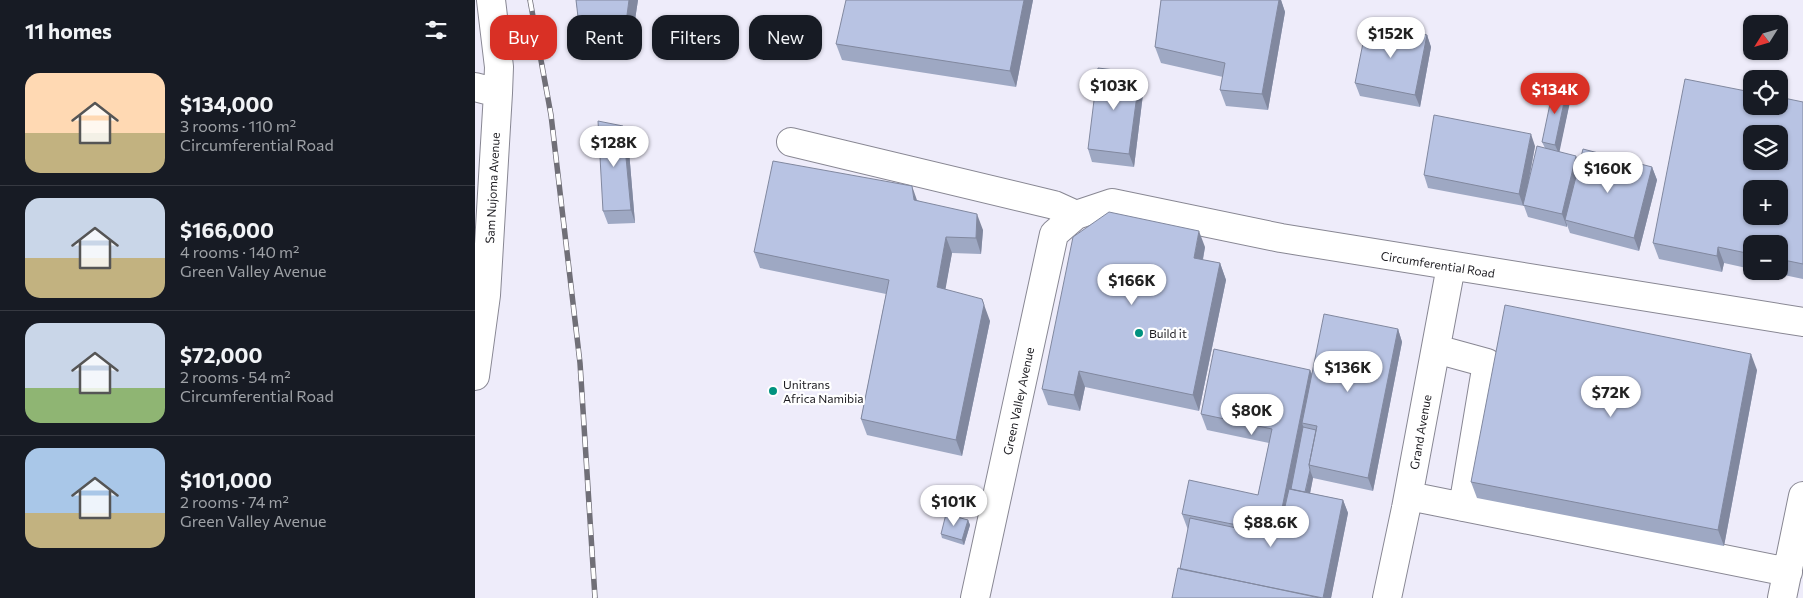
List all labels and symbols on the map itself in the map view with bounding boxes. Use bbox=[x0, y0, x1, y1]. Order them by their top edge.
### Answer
north arrow bbox=[1743, 15, 1787, 60]
pin: $152K bbox=[1356, 17, 1426, 59]
pin: $103K bbox=[1079, 68, 1149, 111]
pin: $134K bbox=[1520, 72, 1590, 115]
pin: $128K bbox=[579, 126, 649, 168]
street label: Sam Nujoma Avenue bbox=[482, 132, 502, 244]
pin: $160K bbox=[1573, 152, 1643, 194]
street label: Circumferential Road bbox=[1380, 248, 1496, 280]
pin: $166K bbox=[1097, 264, 1167, 306]
place label: Build it bbox=[1149, 326, 1187, 340]
marker: Build it bbox=[1133, 327, 1145, 339]
street label: Green Valley Avenue bbox=[1000, 346, 1036, 456]
pin: $136K bbox=[1313, 350, 1383, 393]
pin: $72K bbox=[1581, 376, 1641, 418]
place label: Unitrans Africa Namibia bbox=[783, 377, 864, 405]
marker: Unitrans Africa Namibia bbox=[767, 385, 779, 397]
street label: Grand Avenue bbox=[1407, 393, 1433, 471]
pin: $80K bbox=[1222, 394, 1282, 436]
pin: $101K bbox=[919, 484, 989, 527]
pin: $88.6K bbox=[1230, 506, 1312, 548]

